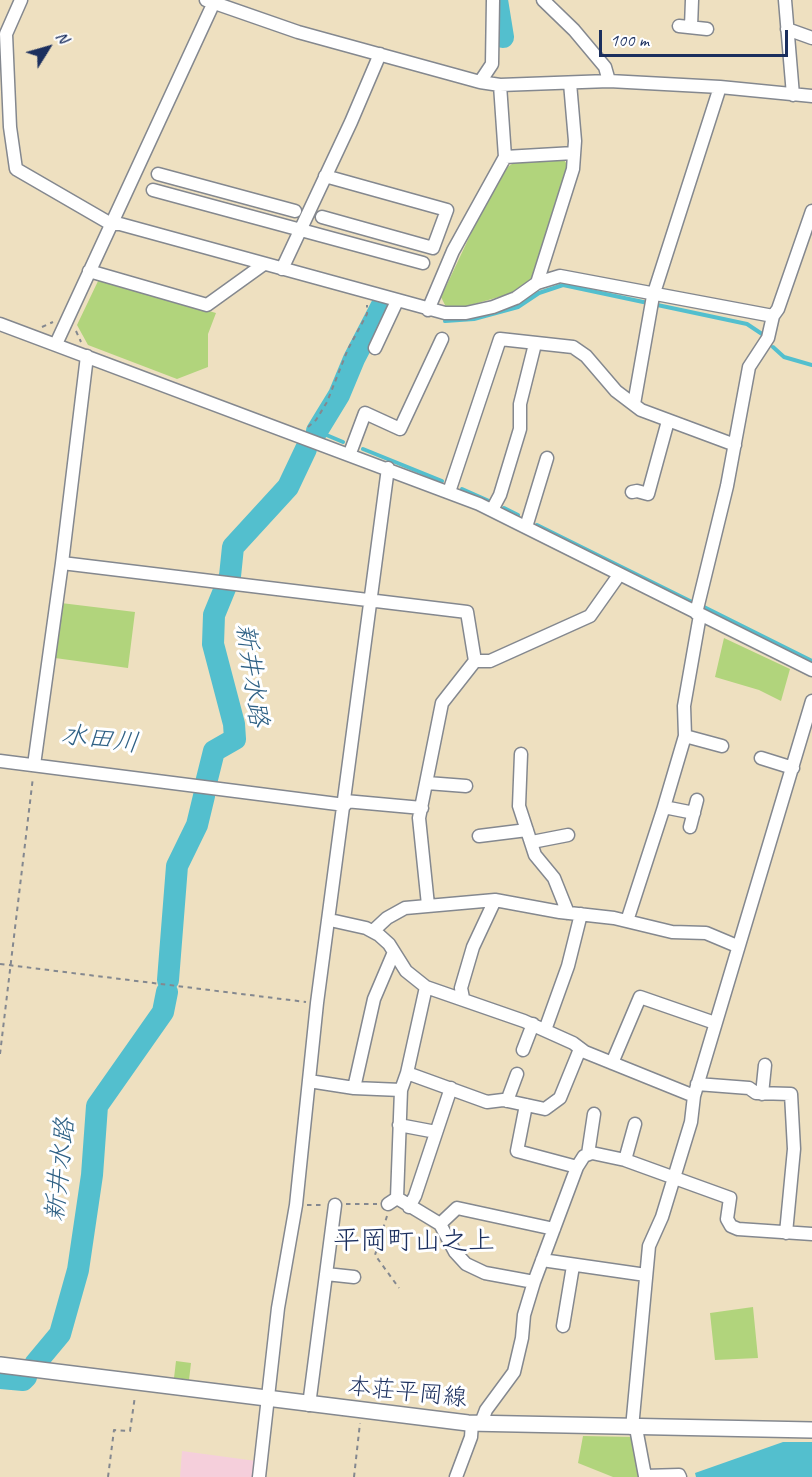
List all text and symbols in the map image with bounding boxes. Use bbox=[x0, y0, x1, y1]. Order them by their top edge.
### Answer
north arrow bbox=[18, 18, 78, 78]
scale bar bbox=[602, 18, 791, 56]
text: N bbox=[51, 27, 73, 47]
text: 100 m bbox=[610, 29, 649, 51]
water label: 新井水路 bbox=[228, 621, 274, 729]
water label: 水田川 bbox=[59, 720, 141, 760]
water label: 新井水路 bbox=[40, 1117, 82, 1223]
district label: 平岡町山之上 bbox=[333, 1226, 495, 1258]
street label: 本荘平岡線 bbox=[346, 1372, 468, 1414]

